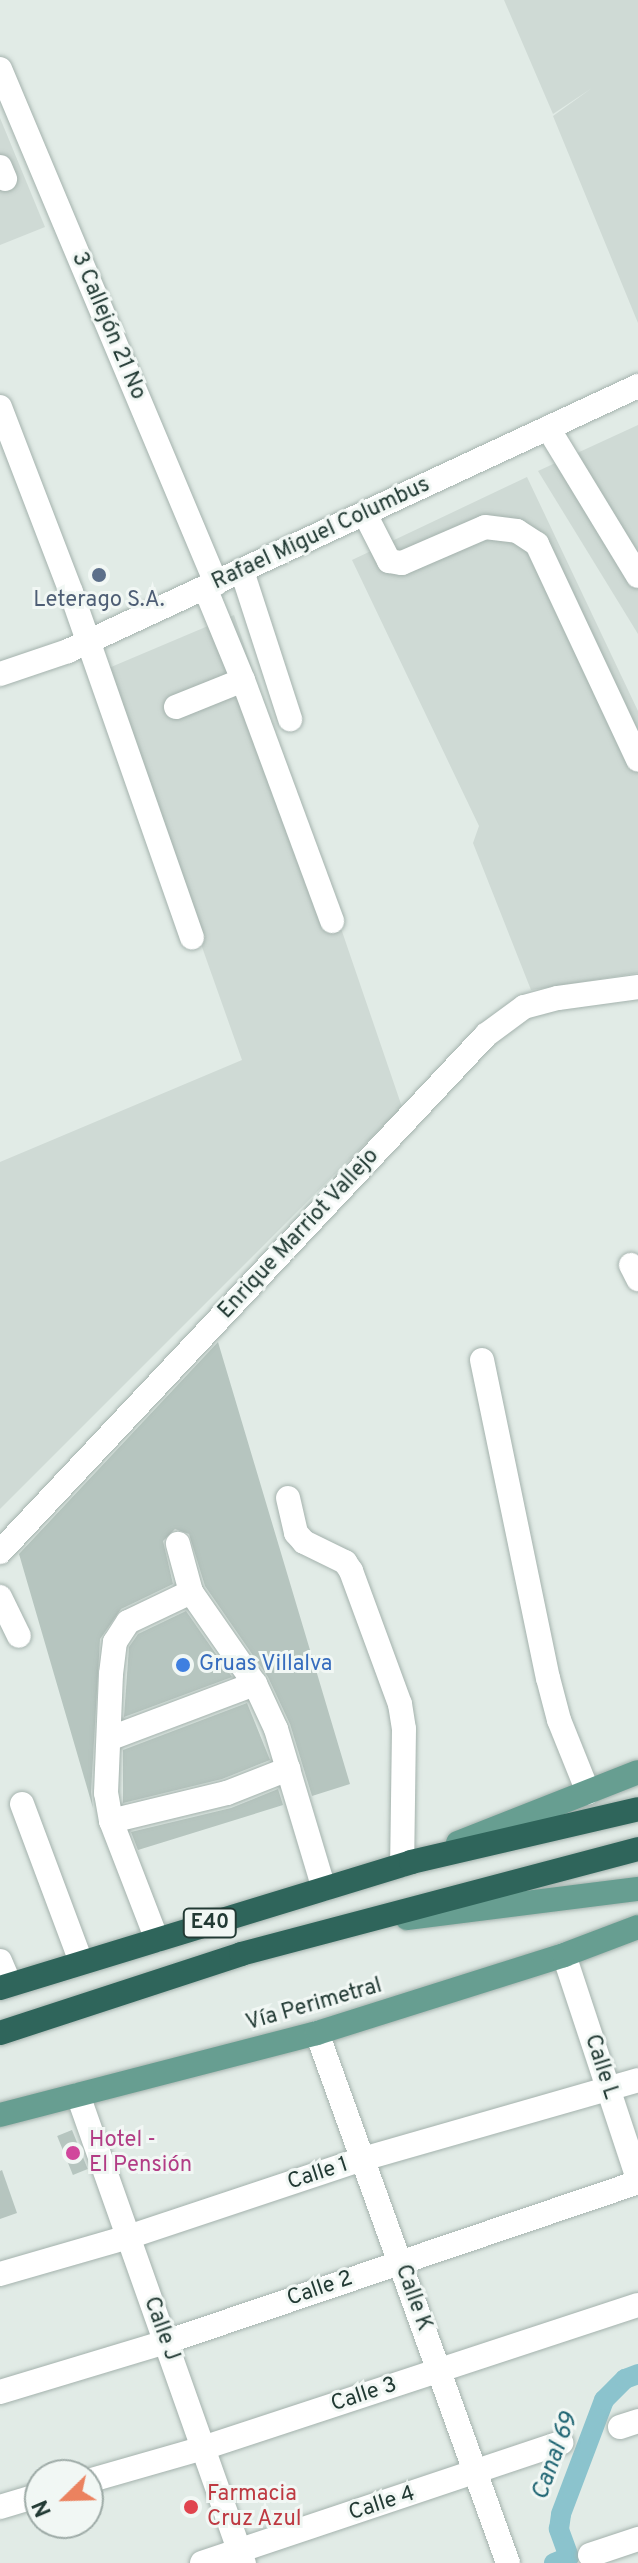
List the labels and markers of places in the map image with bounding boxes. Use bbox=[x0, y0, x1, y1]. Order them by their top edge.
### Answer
marker: Leterago S.A. bbox=[90, 566, 108, 584]
place label: Leterago S.A. bbox=[33, 588, 165, 614]
place label: Gruas Villalva bbox=[199, 1652, 333, 1678]
marker: Gruas Villalva bbox=[174, 1656, 192, 1674]
place label: Hotel - El Pensión bbox=[89, 2127, 192, 2178]
marker: Hotel - El Pensión bbox=[64, 2144, 82, 2162]
place label: Farmacia Cruz Azul bbox=[207, 2481, 302, 2532]
marker: Farmacia Cruz Azul bbox=[182, 2498, 200, 2516]

